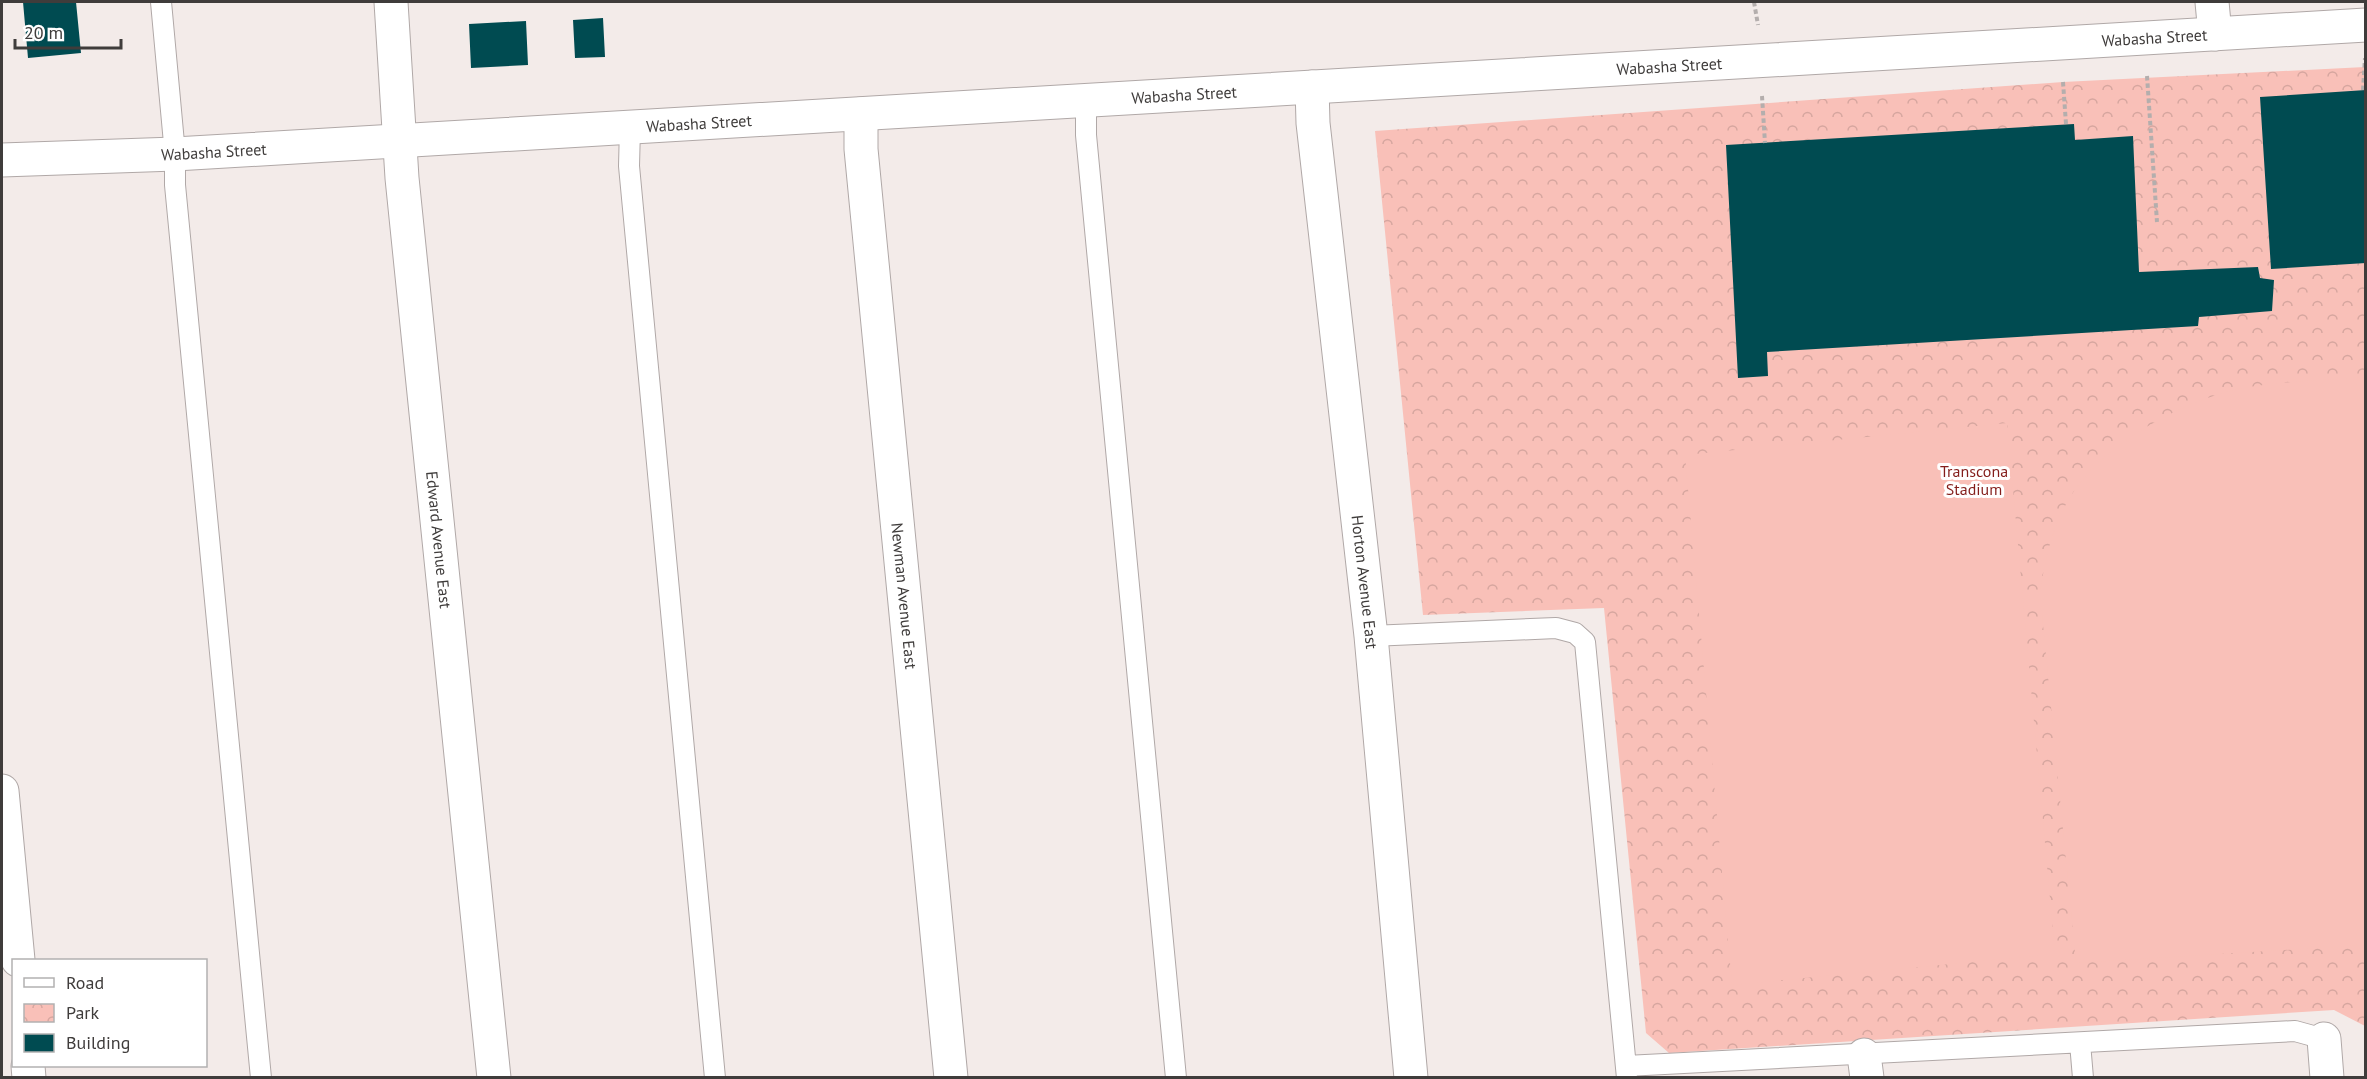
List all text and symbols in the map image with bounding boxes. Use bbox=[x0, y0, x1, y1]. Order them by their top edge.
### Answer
scale bar bbox=[15, 12, 122, 50]
text: 20 m bbox=[24, 21, 63, 44]
street label: Wabasha Street bbox=[2101, 24, 2208, 51]
street label: Wabasha Street bbox=[1616, 53, 1723, 79]
street label: Wabasha Street bbox=[1131, 81, 1238, 108]
street label: Wabasha Street bbox=[646, 110, 753, 136]
street label: Wabasha Street bbox=[161, 139, 268, 164]
park label: Transcona Stadium bbox=[1940, 461, 2008, 499]
street label: Edward Avenue East bbox=[422, 470, 456, 610]
street label: Horton Avenue East bbox=[1347, 514, 1382, 650]
street label: Newman Avenue East bbox=[887, 522, 921, 671]
legend bbox=[12, 959, 207, 1067]
text: Road bbox=[66, 971, 104, 994]
text: Park bbox=[66, 1001, 99, 1024]
text: Building bbox=[66, 1031, 130, 1054]

